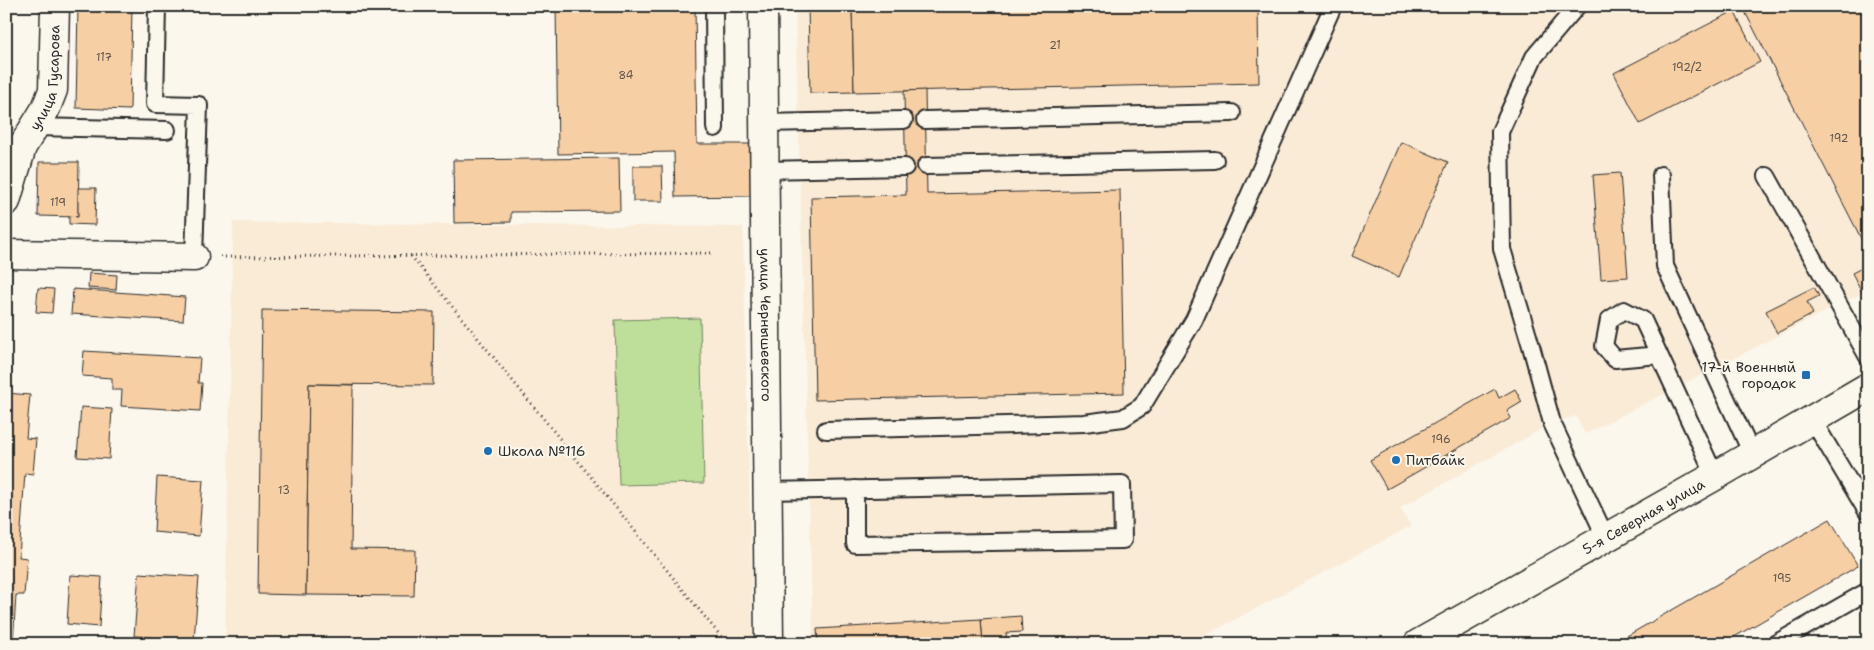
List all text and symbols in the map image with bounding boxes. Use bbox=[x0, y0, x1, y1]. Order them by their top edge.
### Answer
street label: улица Гусарова bbox=[25, 25, 64, 134]
house number: 21 bbox=[1049, 38, 1061, 53]
house number: 117 bbox=[96, 50, 112, 65]
house number: 192/2 bbox=[1672, 60, 1702, 75]
house number: 84 bbox=[619, 68, 634, 83]
house number: 192 bbox=[1829, 131, 1849, 146]
house number: 119 bbox=[50, 195, 66, 210]
street label: улица Чернышевского bbox=[756, 248, 776, 402]
place label: 17-й Военный городок bbox=[1702, 358, 1797, 392]
marker: 17-й Военный городок bbox=[1800, 369, 1812, 381]
house number: 196 bbox=[1431, 432, 1451, 447]
place label: Школа №116 bbox=[498, 442, 586, 460]
marker: Школа №116 bbox=[482, 445, 494, 457]
place label: Питбайк bbox=[1406, 451, 1465, 469]
marker: Питбайк bbox=[1390, 454, 1402, 466]
street label: 5-я Северная улица bbox=[1579, 475, 1708, 558]
house number: 13 bbox=[278, 483, 290, 498]
house number: 195 bbox=[1773, 571, 1791, 586]

